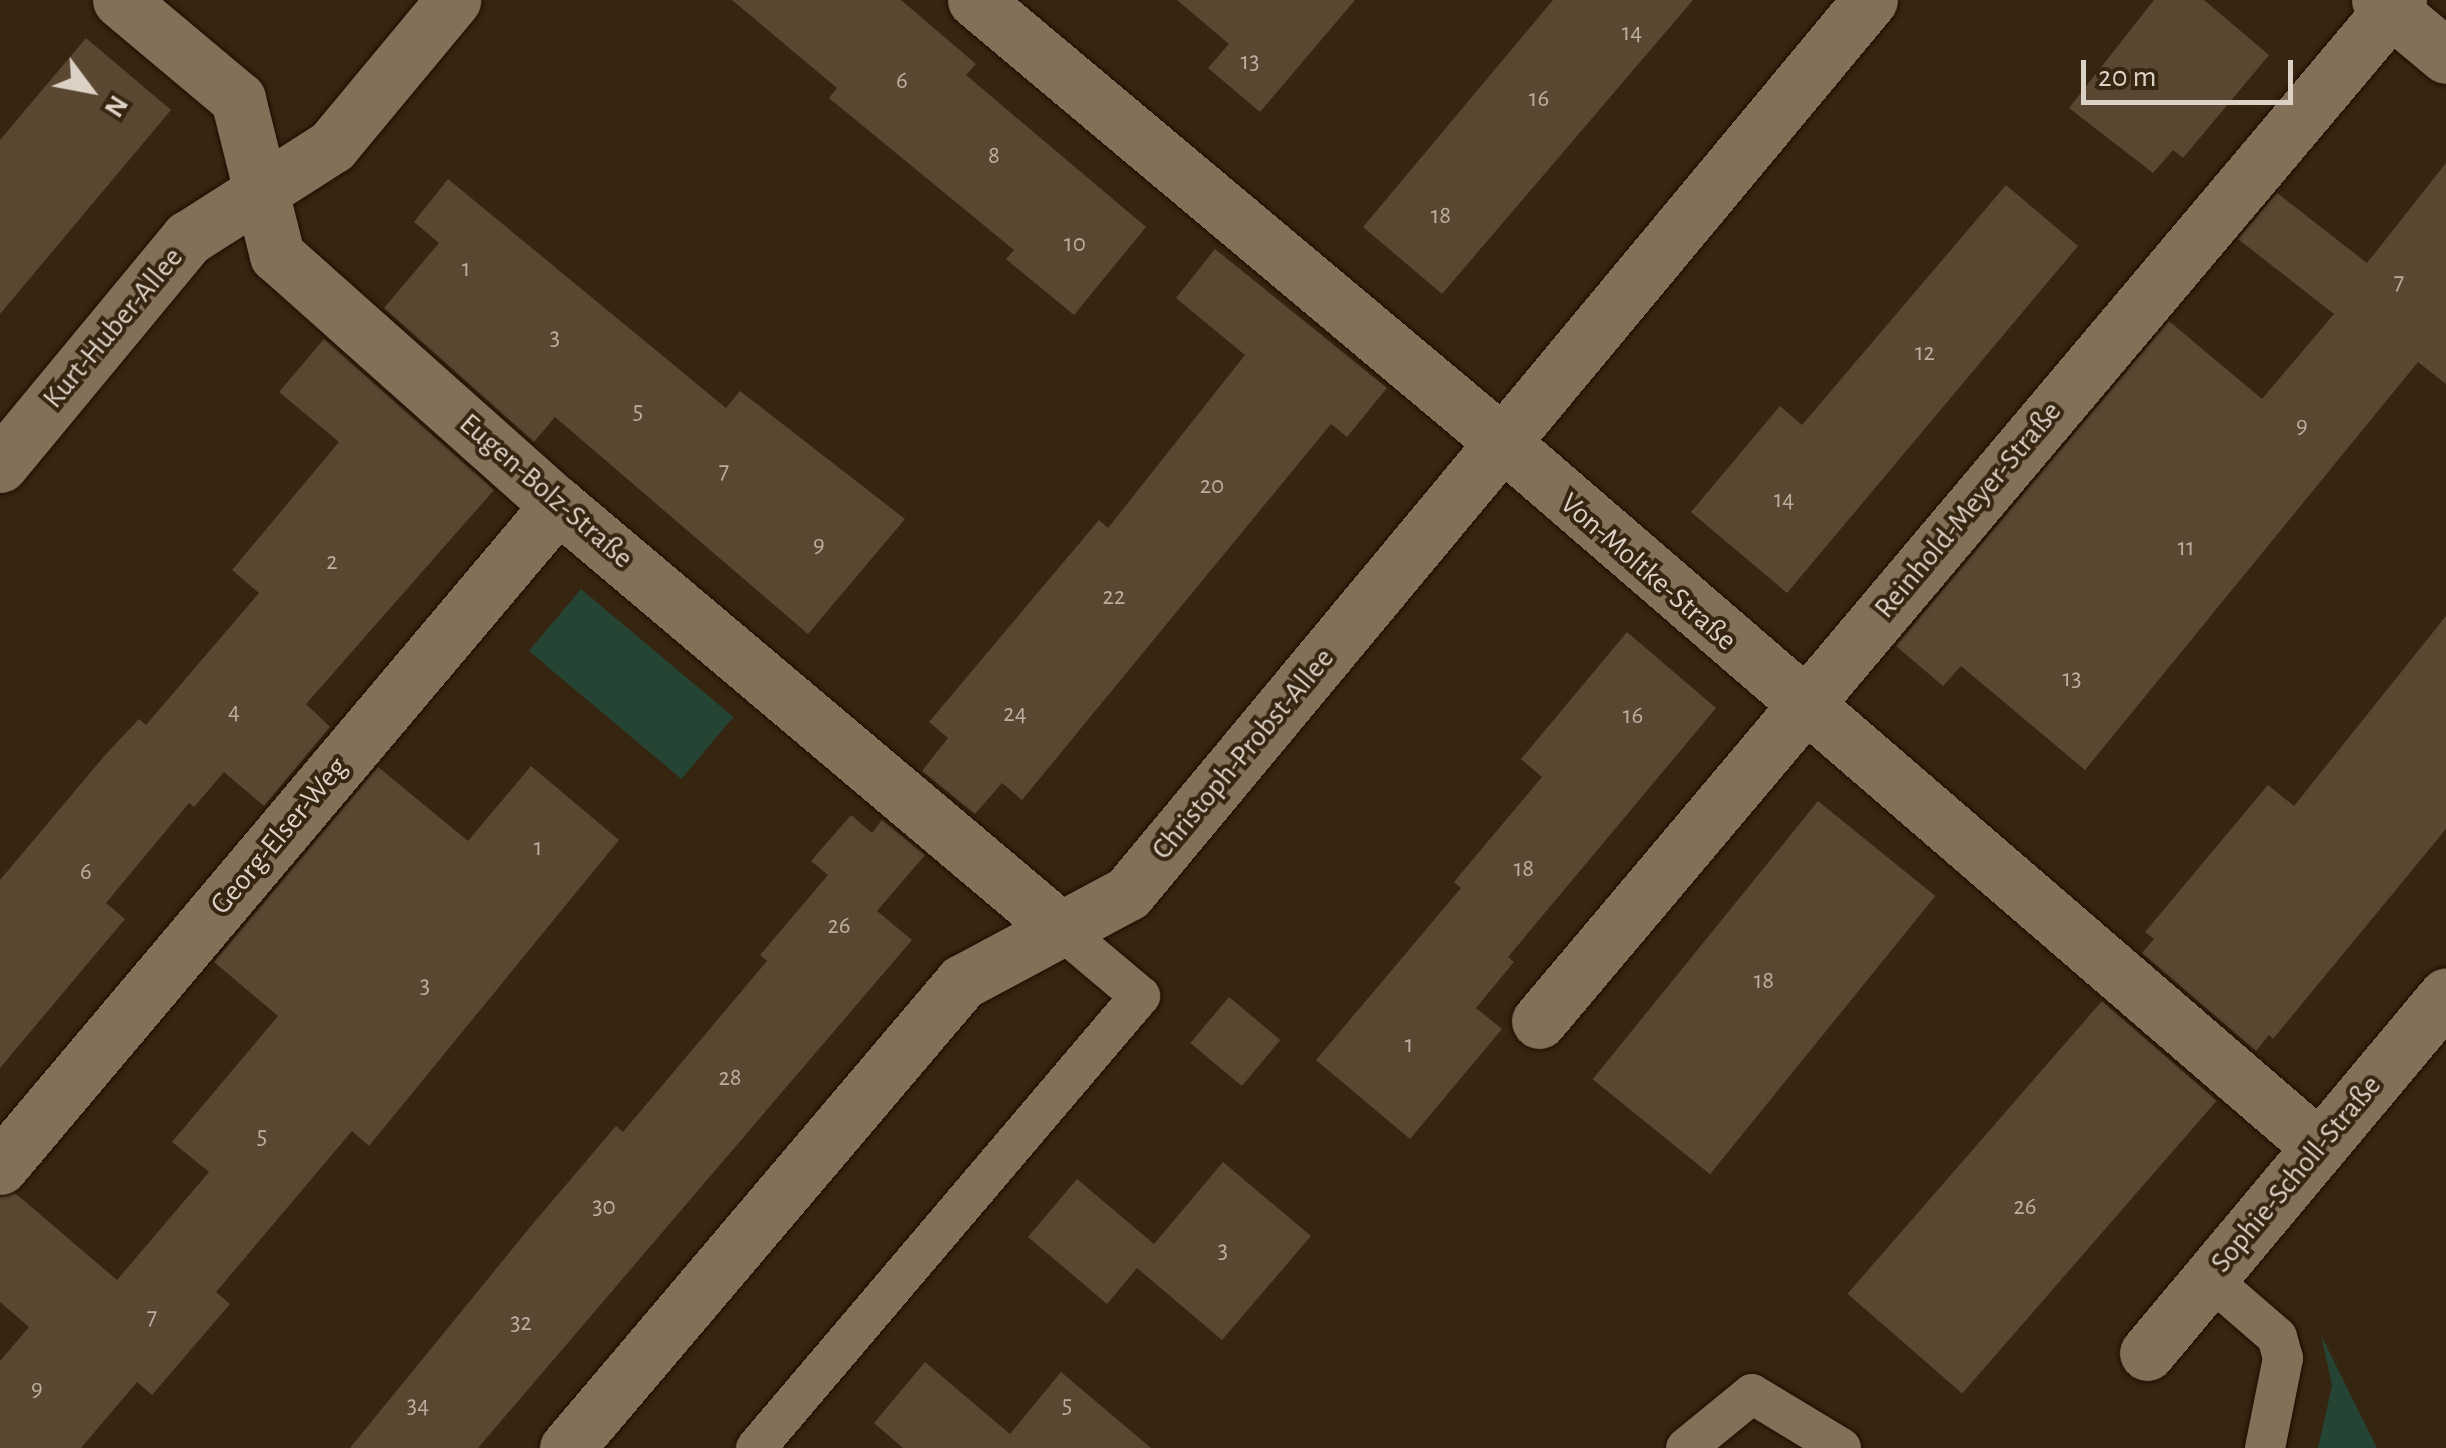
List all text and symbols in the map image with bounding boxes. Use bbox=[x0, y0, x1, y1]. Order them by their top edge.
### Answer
house number: 14 bbox=[1622, 18, 1642, 48]
north arrow bbox=[40, 40, 140, 140]
scale bar bbox=[2086, 40, 2298, 102]
house number: 13 bbox=[1241, 47, 1259, 77]
text: 20 m bbox=[2098, 62, 2156, 92]
house number: 6 bbox=[896, 66, 908, 96]
house number: 16 bbox=[1529, 84, 1549, 114]
text: N bbox=[98, 90, 132, 122]
house number: 8 bbox=[988, 141, 1000, 171]
house number: 18 bbox=[1431, 201, 1451, 231]
house number: 10 bbox=[1064, 229, 1086, 259]
street label: Kurt-Huber-Allee bbox=[35, 240, 191, 416]
house number: 1 bbox=[462, 254, 470, 284]
house number: 7 bbox=[2394, 267, 2404, 297]
house number: 3 bbox=[550, 323, 560, 353]
house number: 12 bbox=[1915, 338, 1935, 368]
street label: Reinhold-Meyer-Straße bbox=[1867, 394, 2069, 626]
house number: 5 bbox=[633, 396, 643, 426]
street label: Eugen-Bolz-Straße bbox=[452, 406, 640, 576]
house number: 9 bbox=[2296, 411, 2308, 441]
house number: 7 bbox=[719, 456, 729, 486]
house number: 20 bbox=[1200, 471, 1224, 501]
house number: 14 bbox=[1774, 485, 1794, 515]
street label: Von-Moltke-Straße bbox=[1552, 486, 1744, 658]
house number: 9 bbox=[813, 530, 825, 560]
house number: 11 bbox=[2177, 533, 2195, 563]
house number: 2 bbox=[326, 547, 338, 577]
house number: 22 bbox=[1103, 582, 1125, 612]
street label: Christoph-Probst-Allee bbox=[1144, 641, 1342, 867]
house number: 13 bbox=[2063, 664, 2081, 694]
house number: 4 bbox=[228, 697, 240, 727]
house number: 24 bbox=[1003, 699, 1027, 729]
house number: 16 bbox=[1623, 701, 1643, 731]
street label: Georg-Elser-Weg bbox=[203, 750, 355, 922]
house number: 1 bbox=[534, 833, 542, 863]
house number: 18 bbox=[1514, 854, 1534, 884]
house number: 6 bbox=[80, 857, 92, 887]
house number: 26 bbox=[827, 911, 851, 941]
house number: 18 bbox=[1754, 966, 1774, 996]
house number: 3 bbox=[420, 971, 430, 1001]
house number: 1 bbox=[1405, 1030, 1413, 1060]
house number: 28 bbox=[718, 1063, 742, 1093]
street label: Sophie-Scholl-Straße bbox=[2203, 1068, 2389, 1280]
house number: 5 bbox=[257, 1121, 267, 1151]
house number: 30 bbox=[592, 1192, 616, 1222]
house number: 26 bbox=[2013, 1192, 2037, 1222]
house number: 3 bbox=[1218, 1236, 1228, 1266]
house number: 7 bbox=[147, 1302, 157, 1332]
house number: 32 bbox=[510, 1308, 532, 1338]
house number: 9 bbox=[31, 1374, 43, 1404]
house number: 5 bbox=[1062, 1390, 1072, 1420]
house number: 34 bbox=[407, 1391, 429, 1421]

